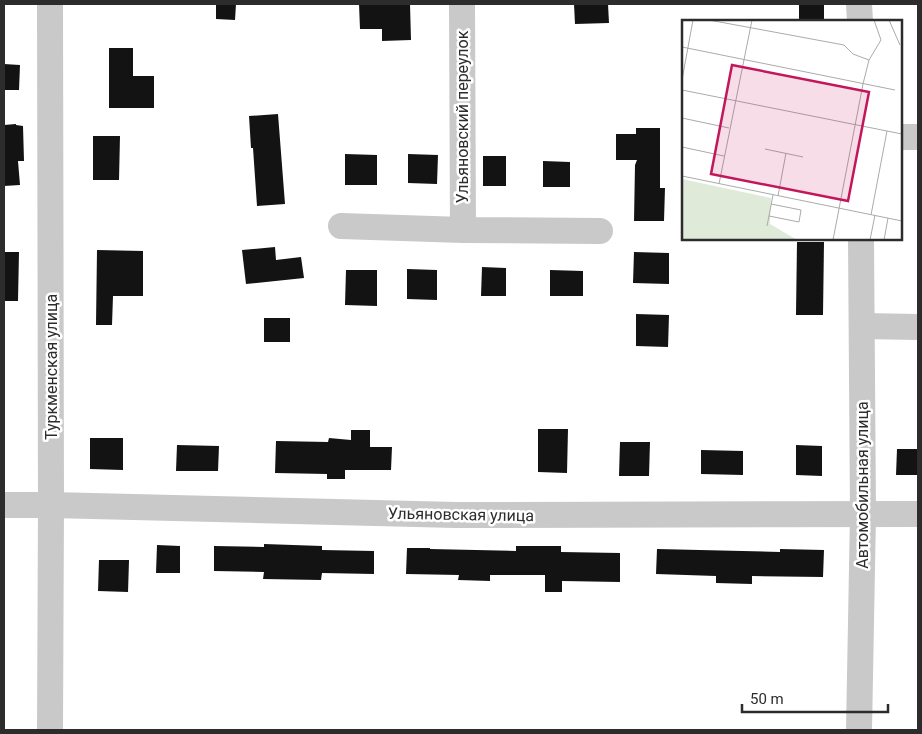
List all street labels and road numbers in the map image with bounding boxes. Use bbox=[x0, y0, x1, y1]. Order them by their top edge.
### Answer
street label: Ульяновский переулок bbox=[453, 30, 472, 203]
street label: Туркменская улица bbox=[42, 294, 61, 440]
street label: Автомобильная улица bbox=[853, 401, 872, 569]
street label: Ульяновская улица bbox=[388, 504, 534, 525]

